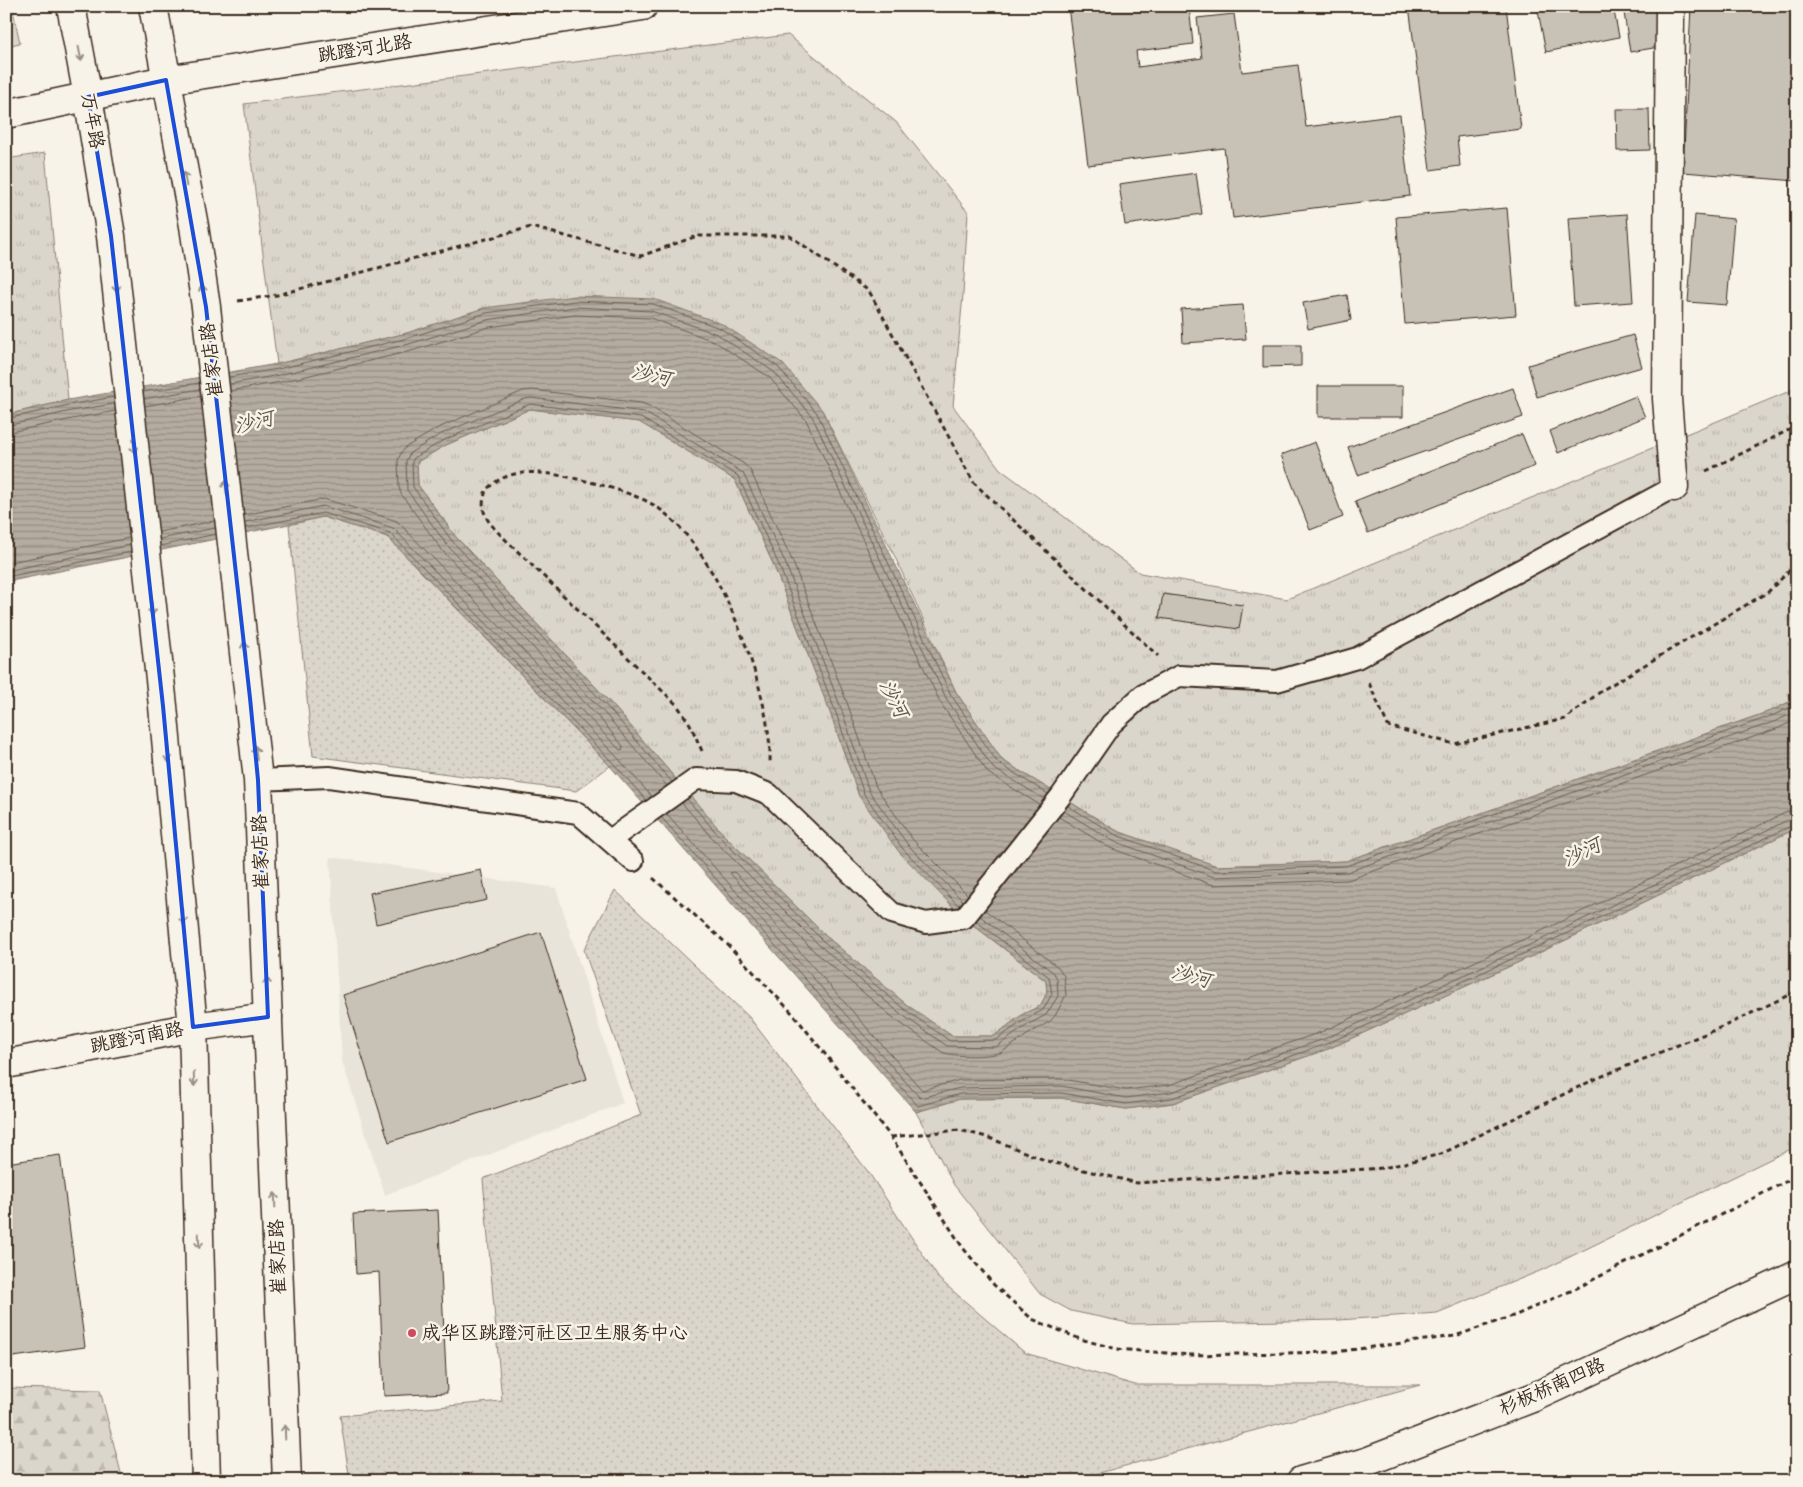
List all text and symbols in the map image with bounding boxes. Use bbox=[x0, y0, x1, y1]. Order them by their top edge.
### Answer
street label: 跳蹬河北路 bbox=[316, 29, 414, 69]
one-way arrow bbox=[75, 46, 85, 62]
street label: 万年路 bbox=[75, 91, 109, 151]
one-way arrow bbox=[180, 171, 189, 187]
one-way arrow bbox=[112, 276, 121, 292]
one-way arrow bbox=[198, 284, 208, 300]
street label: 崔家店路 bbox=[195, 321, 229, 399]
water label: 沙河 bbox=[628, 358, 676, 394]
water label: 沙河 bbox=[231, 405, 279, 441]
one-way arrow bbox=[129, 438, 139, 454]
one-way arrow bbox=[221, 480, 231, 496]
one-way arrow bbox=[147, 599, 157, 615]
one-way arrow bbox=[240, 641, 250, 657]
water label: 沙河 bbox=[872, 675, 915, 726]
one-way arrow bbox=[251, 745, 261, 761]
one-way arrow bbox=[163, 746, 173, 762]
street label: 崔家店路 bbox=[247, 814, 275, 890]
water label: 沙河 bbox=[1558, 831, 1609, 874]
one-way arrow bbox=[178, 908, 188, 924]
water label: 沙河 bbox=[1168, 959, 1217, 996]
one-way arrow bbox=[262, 977, 271, 993]
street label: 跳蹬河南路 bbox=[88, 1017, 186, 1059]
one-way arrow bbox=[190, 1070, 199, 1086]
one-way arrow bbox=[271, 1192, 280, 1208]
street label: 崔家店路 bbox=[264, 1219, 292, 1295]
one-way arrow bbox=[194, 1232, 204, 1249]
place label: 成华区跳蹬河社区卫生服务中心 bbox=[422, 1321, 688, 1346]
marker: 成华区跳蹬河社区卫生服务中心 bbox=[406, 1327, 418, 1339]
street label: 杉板桥南四路 bbox=[1495, 1352, 1609, 1422]
one-way arrow bbox=[280, 1424, 289, 1440]

